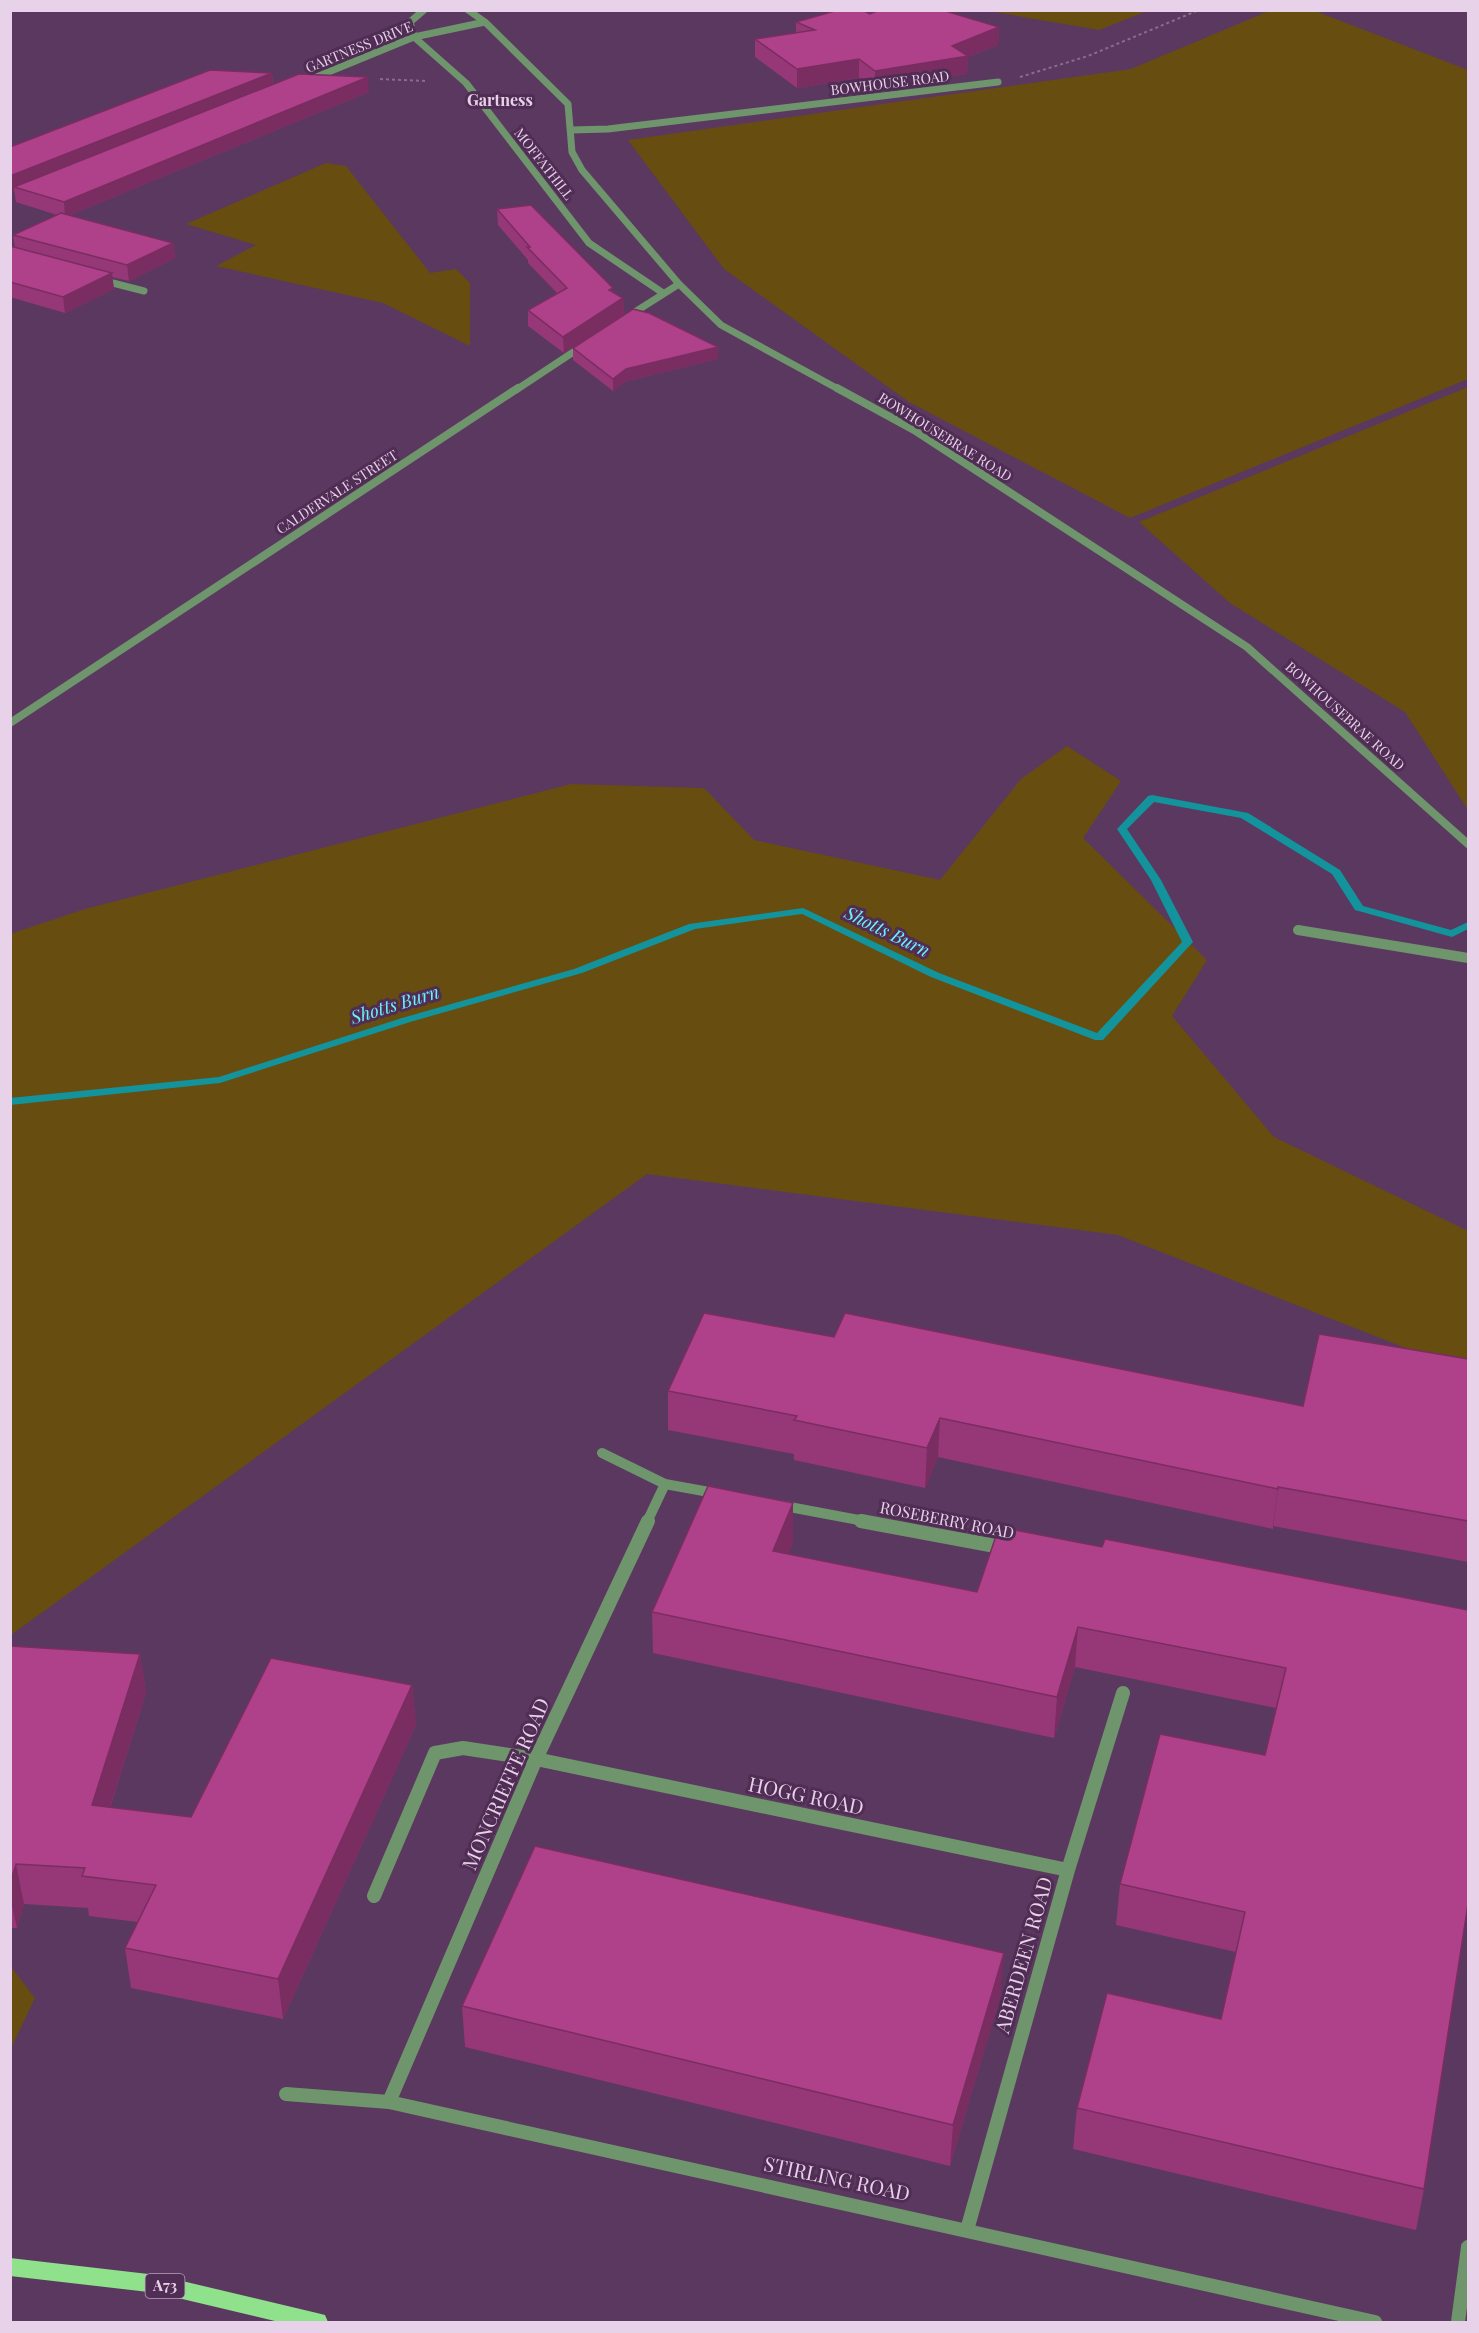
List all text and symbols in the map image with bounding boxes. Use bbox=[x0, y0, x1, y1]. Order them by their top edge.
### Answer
street label: GARTNESS DRIVE bbox=[302, 16, 415, 77]
street label: BOWHOUSE ROAD bbox=[830, 66, 950, 99]
district label: Gartness bbox=[467, 89, 533, 110]
street label: MOFFATHILL bbox=[510, 124, 578, 204]
street label: BOWHOUSEBRAE ROAD bbox=[875, 388, 1016, 485]
street label: CALDERVALE STREET bbox=[272, 445, 401, 538]
street label: BOWHOUSEBRAE ROAD bbox=[1282, 657, 1409, 774]
water label: Shotts Burn bbox=[840, 900, 934, 962]
water label: Shotts Burn bbox=[346, 979, 442, 1029]
street label: ROSEBERRY ROAD bbox=[878, 1496, 1016, 1543]
street label: MONCRIEFFE ROAD bbox=[455, 1693, 555, 1874]
street label: HOGG ROAD bbox=[746, 1769, 866, 1820]
street label: ABERDEEN ROAD bbox=[987, 1873, 1058, 2037]
street label: STIRLING ROAD bbox=[762, 2149, 913, 2206]
road number: A73 bbox=[146, 2274, 184, 2298]

